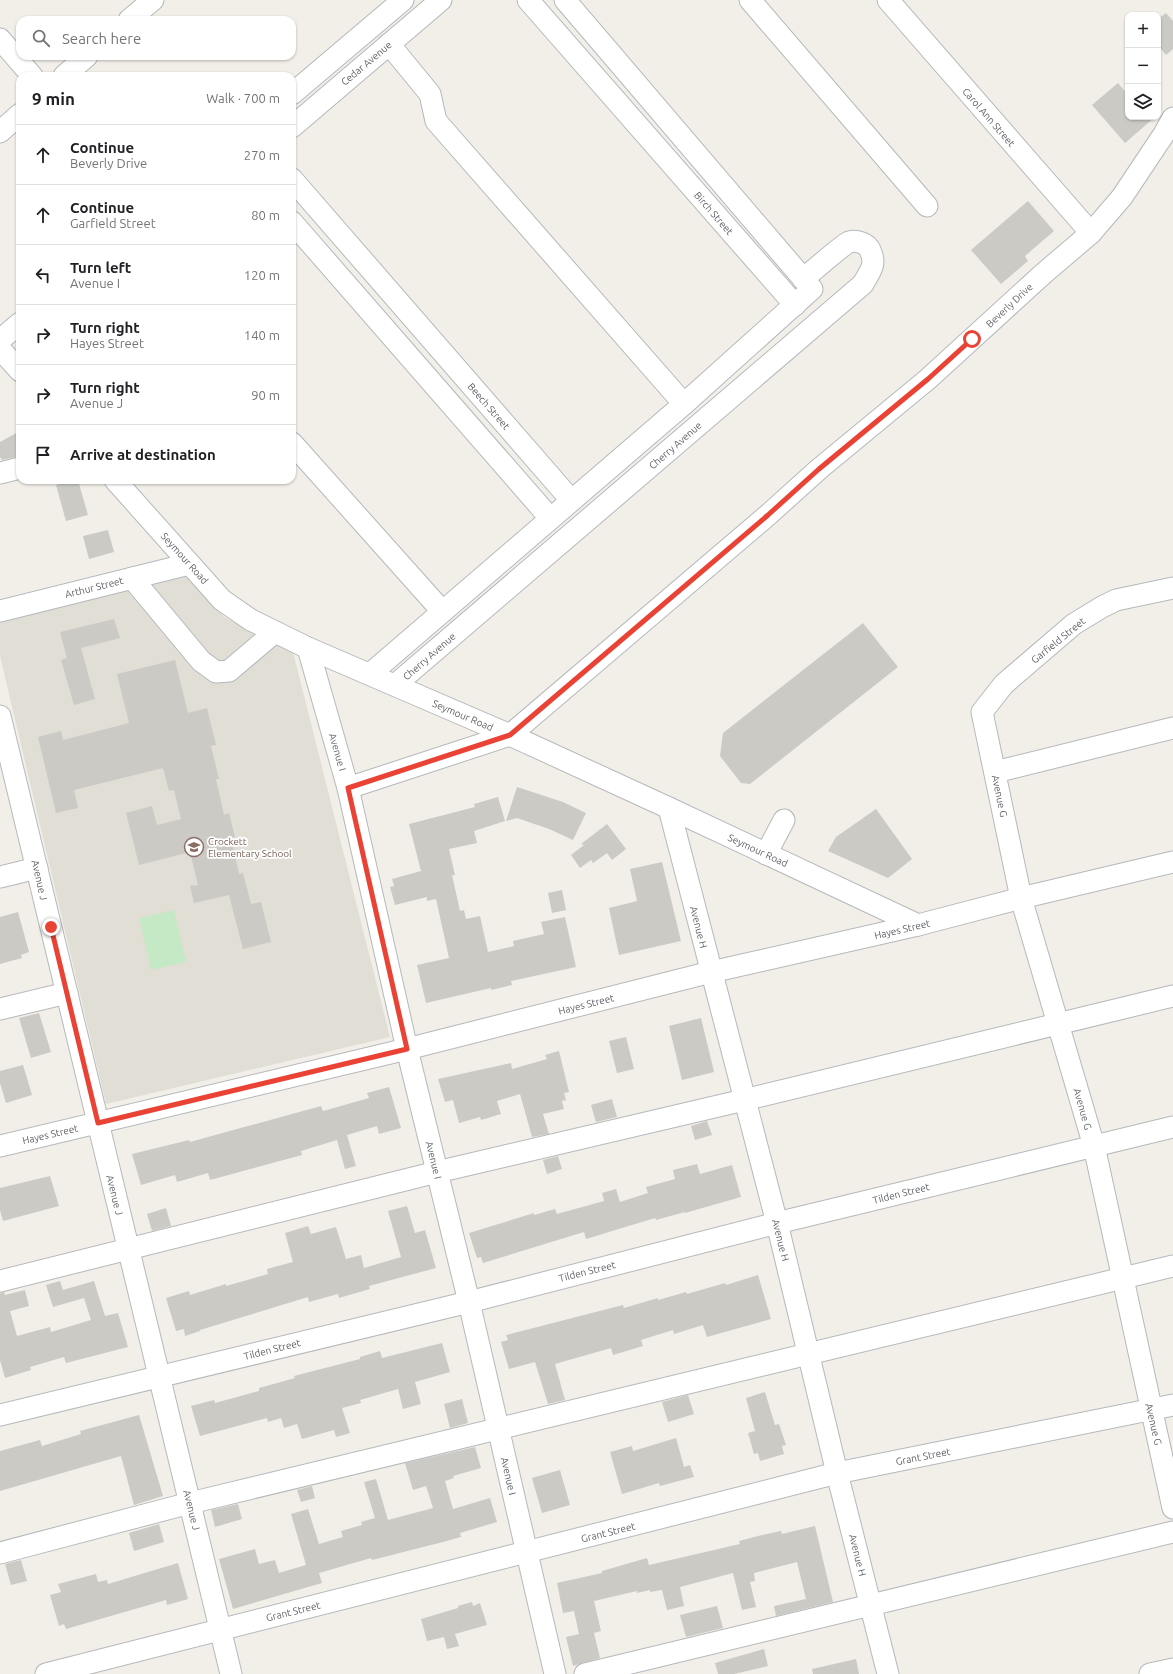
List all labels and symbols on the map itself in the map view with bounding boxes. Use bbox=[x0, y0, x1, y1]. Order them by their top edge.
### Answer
street label: Cedar Avenue bbox=[339, 39, 394, 88]
street label: Carol Ann Street bbox=[960, 86, 1017, 149]
street label: Birch Street bbox=[692, 190, 735, 237]
street label: Beverly Drive bbox=[984, 281, 1035, 330]
route start bbox=[963, 330, 981, 348]
street label: Beech Street bbox=[465, 381, 512, 432]
street label: Cherry Avenue bbox=[647, 420, 704, 471]
street label: Seymour Road bbox=[159, 531, 211, 586]
street label: Arthur Street bbox=[64, 575, 124, 600]
street label: Garfield Street bbox=[1029, 615, 1087, 665]
street label: Cherry Avenue bbox=[401, 631, 458, 682]
street label: Seymour Road bbox=[431, 698, 495, 733]
street label: Avenue I bbox=[327, 732, 348, 772]
street label: Avenue G bbox=[990, 774, 1009, 818]
street label: Seymour Road bbox=[726, 832, 790, 869]
school or university icon: Crockett Elementary School bbox=[183, 836, 205, 858]
place label: Crockett Elementary School bbox=[208, 836, 292, 859]
street label: Avenue J bbox=[30, 859, 49, 901]
street label: Avenue H bbox=[688, 905, 709, 949]
route end bbox=[42, 918, 60, 936]
street label: Hayes Street bbox=[873, 918, 931, 941]
street label: Hayes Street bbox=[557, 992, 615, 1017]
street label: Avenue G bbox=[1071, 1087, 1094, 1131]
street label: Hayes Street bbox=[21, 1123, 79, 1146]
street label: Avenue I bbox=[424, 1140, 444, 1180]
street label: Avenue J bbox=[104, 1174, 125, 1216]
street label: Tilden Street bbox=[872, 1181, 931, 1206]
street label: Avenue H bbox=[770, 1218, 791, 1262]
street label: Tilden Street bbox=[558, 1259, 617, 1284]
street label: Tilden Street bbox=[243, 1337, 302, 1362]
street label: Avenue G bbox=[1143, 1402, 1164, 1446]
street label: Grant Street bbox=[895, 1446, 951, 1467]
street label: Avenue I bbox=[499, 1456, 518, 1496]
street label: Avenue J bbox=[181, 1489, 202, 1531]
street label: Grant Street bbox=[580, 1520, 636, 1545]
street label: Avenue H bbox=[847, 1533, 868, 1577]
street label: Grant Street bbox=[265, 1599, 321, 1624]

